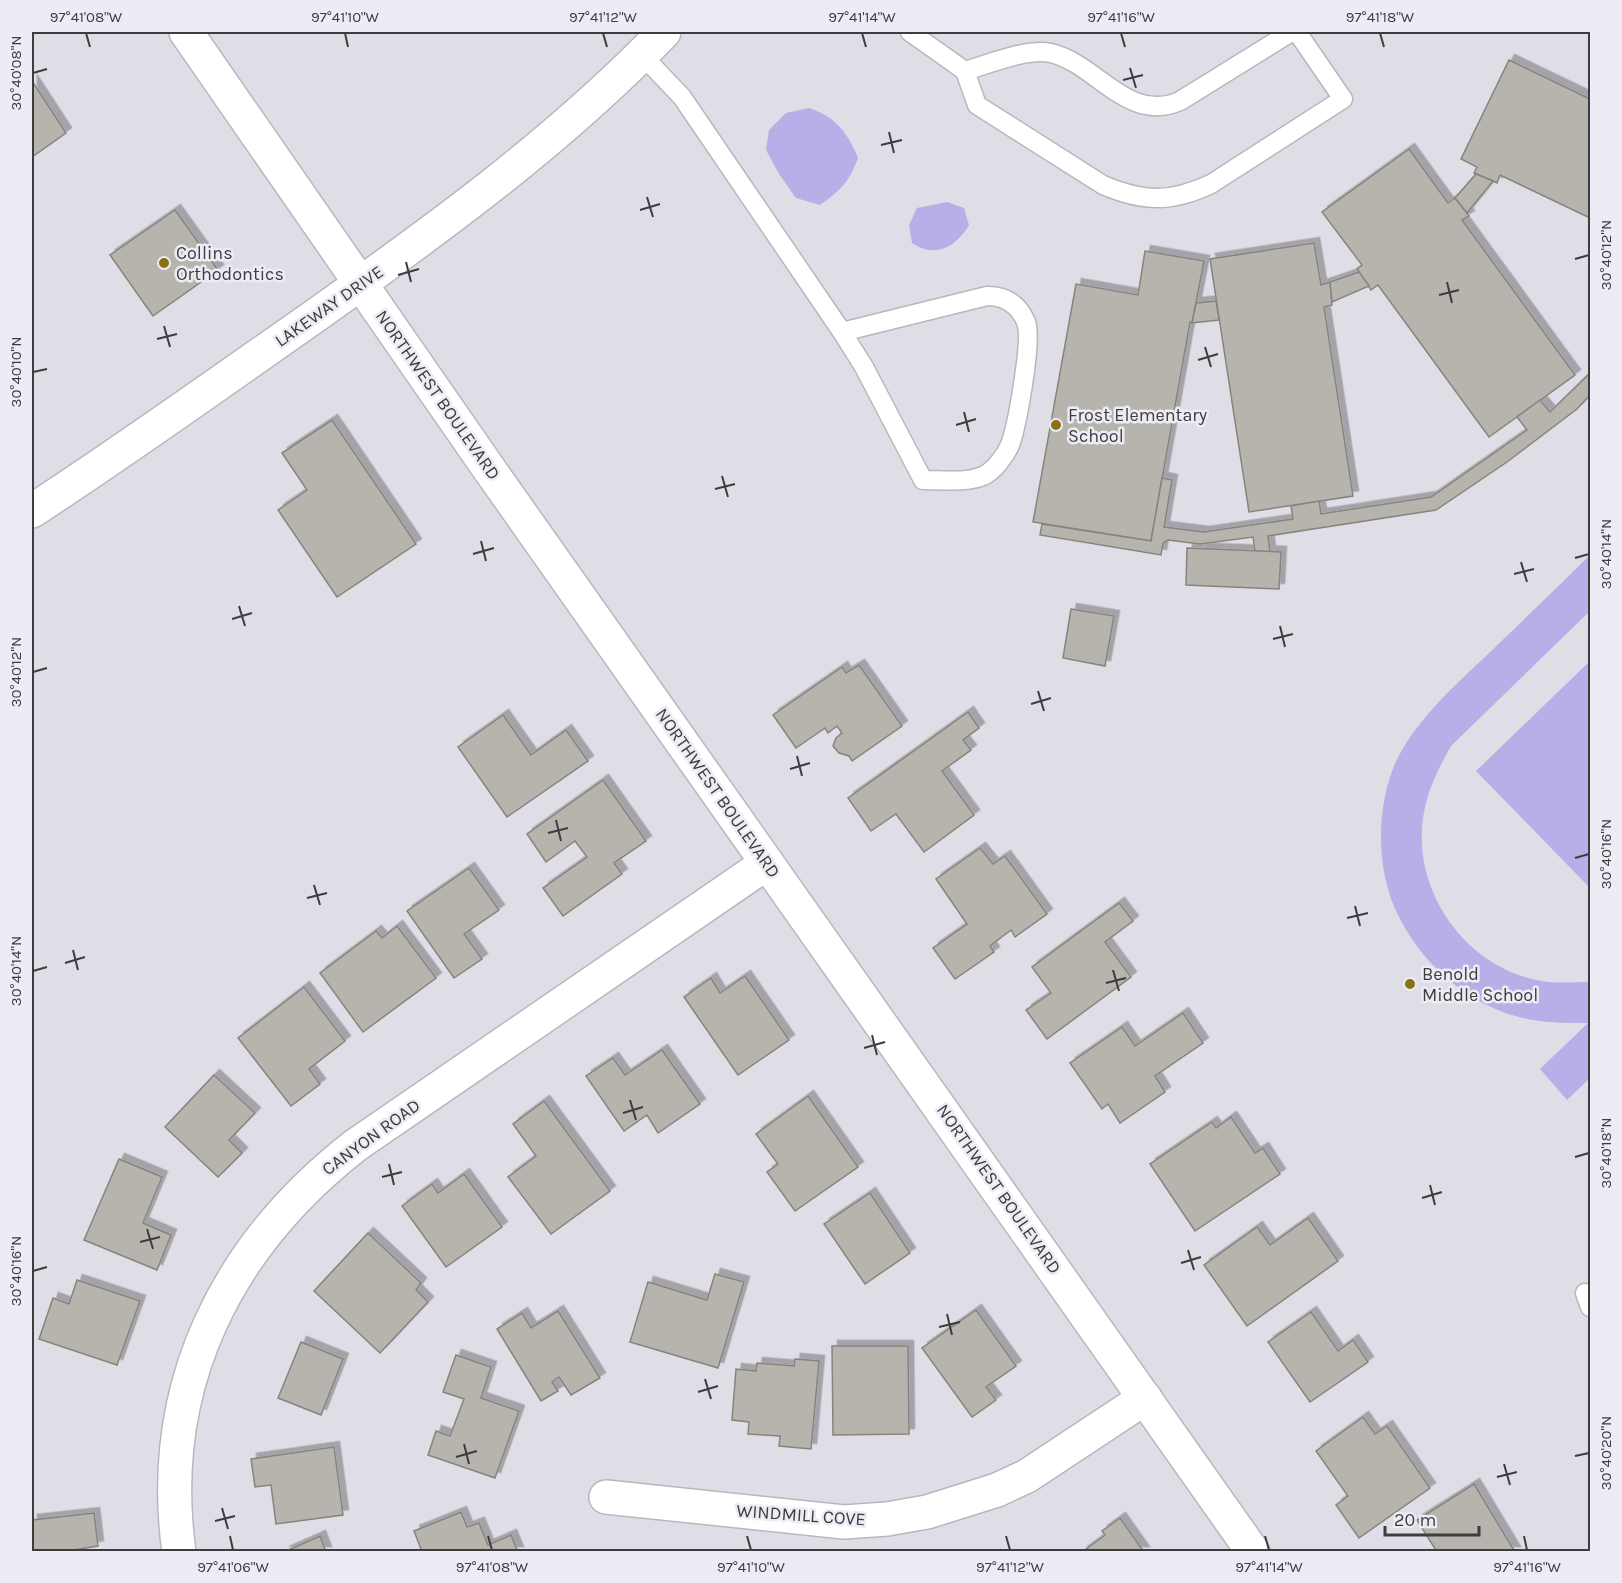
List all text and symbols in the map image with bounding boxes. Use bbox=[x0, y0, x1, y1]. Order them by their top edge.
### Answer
text: 97°41'08"W bbox=[50, 8, 123, 26]
text: 97°41'10"W bbox=[311, 8, 380, 26]
text: 97°41'12"W bbox=[569, 8, 638, 26]
text: 97°41'14"W bbox=[828, 8, 896, 26]
text: 97°41'16"W bbox=[1087, 8, 1155, 26]
text: 97°41'18"W bbox=[1346, 8, 1415, 26]
text: 30°40'08"N bbox=[7, 35, 25, 111]
text: 30°40'12"N bbox=[1597, 220, 1615, 290]
place label: Collins Orthodontics bbox=[176, 242, 284, 285]
marker: Collins Orthodontics bbox=[157, 256, 171, 270]
street label: LAKEWAY DRIVE bbox=[270, 260, 388, 352]
street label: NORTHWEST BOULEVARD bbox=[371, 306, 505, 484]
text: 30°40'10"N bbox=[7, 337, 25, 407]
place label: Frost Elementary School bbox=[1068, 404, 1208, 447]
marker: Frost Elementary School bbox=[1049, 418, 1063, 432]
text: 30°40'14"N bbox=[1597, 519, 1615, 589]
text: 30°40'12"N bbox=[7, 637, 25, 707]
street label: NORTHWEST BOULEVARD bbox=[651, 704, 785, 882]
text: 30°40'16"N bbox=[1597, 819, 1615, 889]
text: 30°40'14"N bbox=[7, 936, 25, 1006]
place label: Benold Middle School bbox=[1422, 963, 1538, 1006]
marker: Benold Middle School bbox=[1403, 977, 1417, 991]
street label: CANYON ROAD bbox=[317, 1094, 425, 1180]
street label: NORTHWEST BOULEVARD bbox=[932, 1100, 1066, 1278]
text: 30°40'18"N bbox=[1597, 1117, 1615, 1189]
text: 30°40'16"N bbox=[7, 1236, 25, 1306]
text: 30°40'20"N bbox=[1597, 1416, 1615, 1490]
scale bar bbox=[1385, 1499, 1480, 1537]
street label: WINDMILL COVE bbox=[736, 1500, 866, 1530]
text: 20 m bbox=[1394, 1509, 1436, 1531]
text: 97°41'06"W bbox=[197, 1558, 269, 1576]
text: 97°41'08"W bbox=[456, 1558, 529, 1576]
text: 97°41'10"W bbox=[717, 1558, 786, 1576]
text: 97°41'12"W bbox=[976, 1558, 1045, 1576]
text: 97°41'14"W bbox=[1235, 1558, 1303, 1576]
text: 97°41'16"W bbox=[1493, 1558, 1561, 1576]

